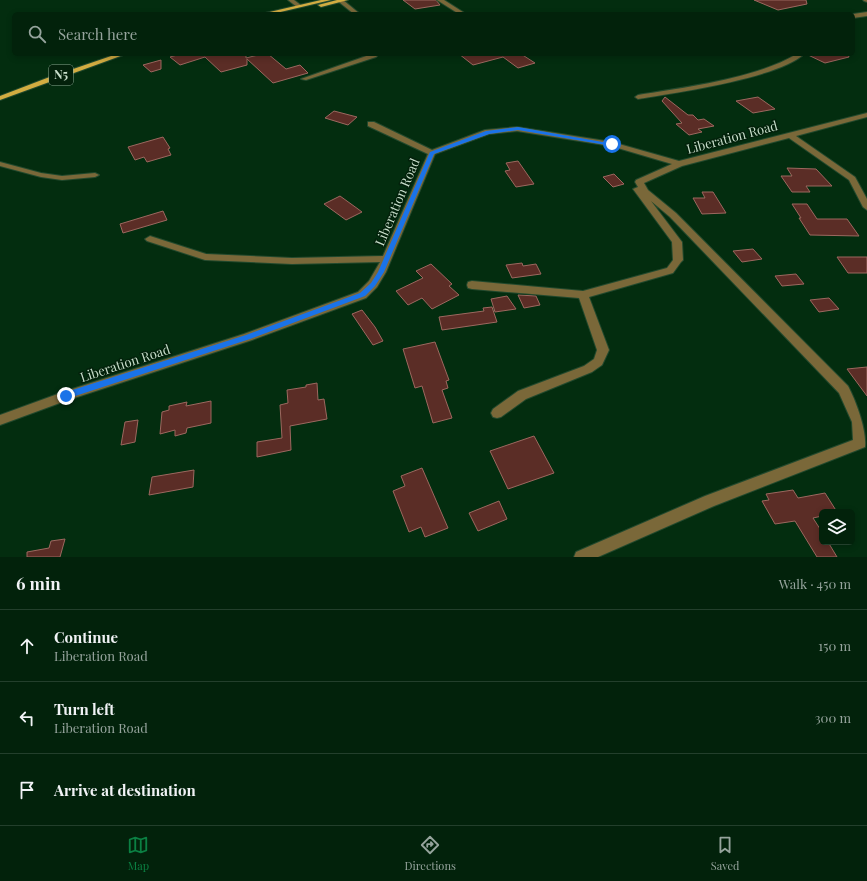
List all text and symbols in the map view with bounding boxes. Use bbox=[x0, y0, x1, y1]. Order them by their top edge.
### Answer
search box bbox=[12, 12, 855, 56]
icon: search bbox=[26, 23, 48, 45]
text: Search here bbox=[58, 24, 137, 44]
road number: N5 bbox=[49, 65, 73, 85]
street label: Liberation Road bbox=[684, 116, 780, 157]
route start bbox=[603, 135, 621, 153]
street label: Liberation Road bbox=[370, 155, 423, 248]
street label: Liberation Road bbox=[78, 340, 172, 385]
route end bbox=[57, 387, 75, 405]
map controls bbox=[819, 509, 855, 545]
button: layers bbox=[819, 509, 855, 545]
text: 6 min bbox=[16, 572, 61, 594]
text: Walk · 450 m bbox=[779, 575, 851, 592]
text: Continue bbox=[54, 627, 118, 647]
icon: ahead bbox=[16, 635, 38, 657]
text: 150 m bbox=[818, 637, 851, 654]
text: Liberation Road bbox=[54, 647, 148, 664]
text: Turn left bbox=[54, 699, 115, 719]
icon: left bbox=[16, 707, 38, 729]
text: 300 m bbox=[815, 709, 851, 726]
text: Liberation Road bbox=[54, 719, 148, 736]
icon: arrive bbox=[16, 779, 38, 801]
text: Arrive at destination bbox=[54, 780, 196, 800]
tab: Map bbox=[127, 834, 149, 873]
tab: Directions bbox=[404, 834, 456, 873]
tab: Saved bbox=[711, 834, 739, 873]

